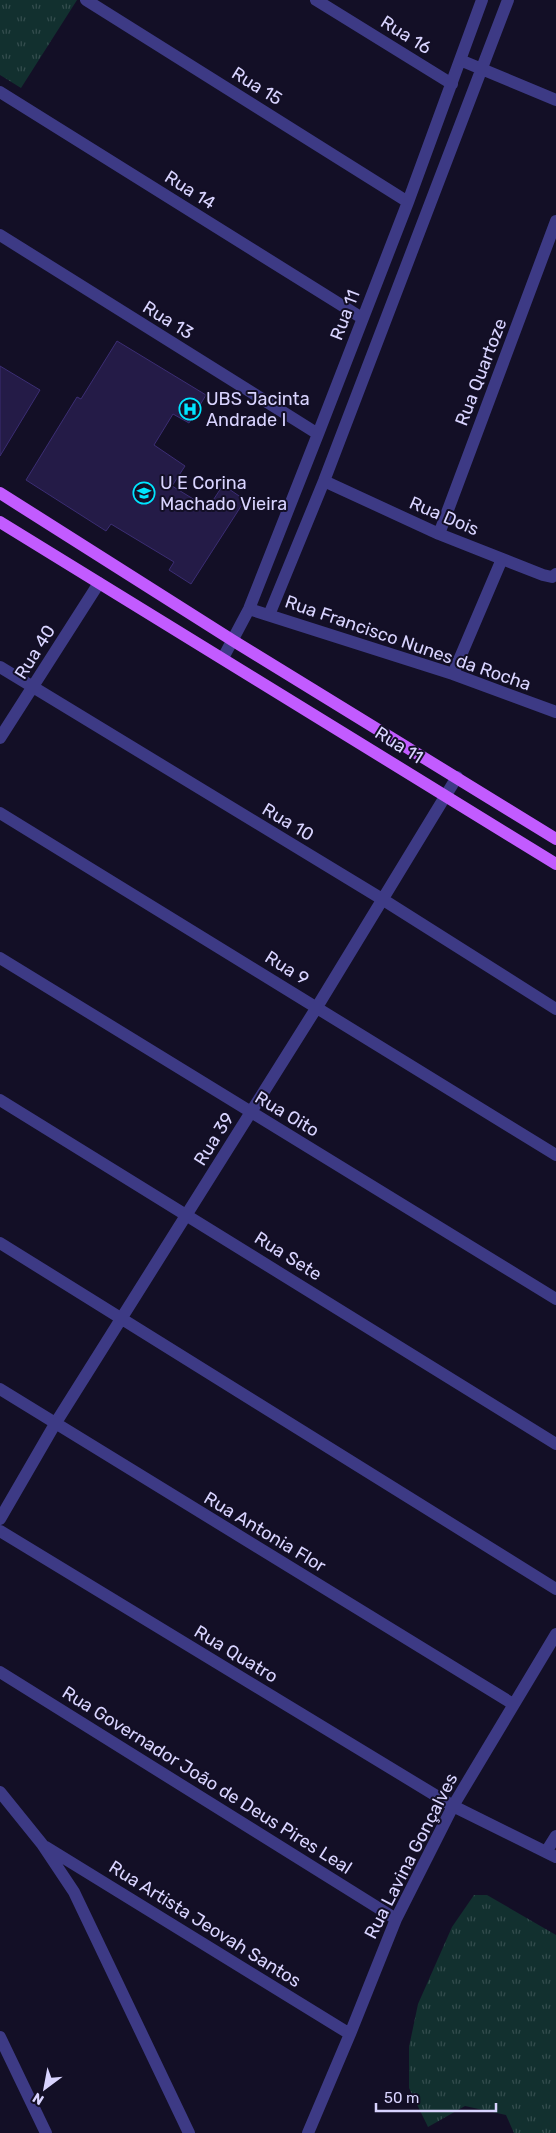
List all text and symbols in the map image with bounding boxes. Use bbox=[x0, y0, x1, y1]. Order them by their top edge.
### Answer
street label: Rua 16 bbox=[377, 11, 435, 59]
street label: Rua 15 bbox=[228, 62, 286, 110]
street label: Rua 14 bbox=[160, 166, 220, 214]
street label: Rua 11 bbox=[325, 287, 365, 343]
street label: Rua 13 bbox=[139, 296, 197, 344]
street label: Rua Quartoze bbox=[450, 315, 512, 429]
place label: UBS Jacinta Andrade I bbox=[206, 388, 310, 431]
hospital icon: UBS Jacinta Andrade I bbox=[178, 397, 202, 421]
place label: U E Corina Machado Vieira bbox=[160, 472, 287, 515]
school or university icon: U E Corina Machado Vieira bbox=[132, 481, 156, 505]
street label: Rua Dois bbox=[406, 492, 482, 540]
street label: Rua Francisco Nunes da Rocha bbox=[282, 590, 534, 696]
street label: Rua 40 bbox=[10, 621, 60, 683]
street label: Rua 11 bbox=[371, 722, 427, 768]
street label: Rua 10 bbox=[258, 798, 318, 846]
street label: Rua 9 bbox=[261, 946, 313, 990]
street label: Rua Oito bbox=[251, 1086, 323, 1142]
street label: Rua 39 bbox=[189, 1108, 239, 1170]
street label: Rua Sete bbox=[250, 1227, 326, 1285]
street label: Rua Antonia Flor bbox=[200, 1487, 330, 1577]
street label: Rua Quatro bbox=[190, 1620, 282, 1688]
street label: Rua Governador João de Deus Pires Leal bbox=[58, 1681, 356, 1879]
street label: Rua Lavina Gonçalves bbox=[360, 1769, 462, 1943]
street label: Rua Artista Jeovah Santos bbox=[105, 1856, 305, 1992]
north arrow bbox=[20, 2063, 70, 2113]
scale bar bbox=[376, 2080, 496, 2112]
text: N bbox=[30, 2089, 47, 2108]
text: 50 m bbox=[384, 2089, 419, 2107]

